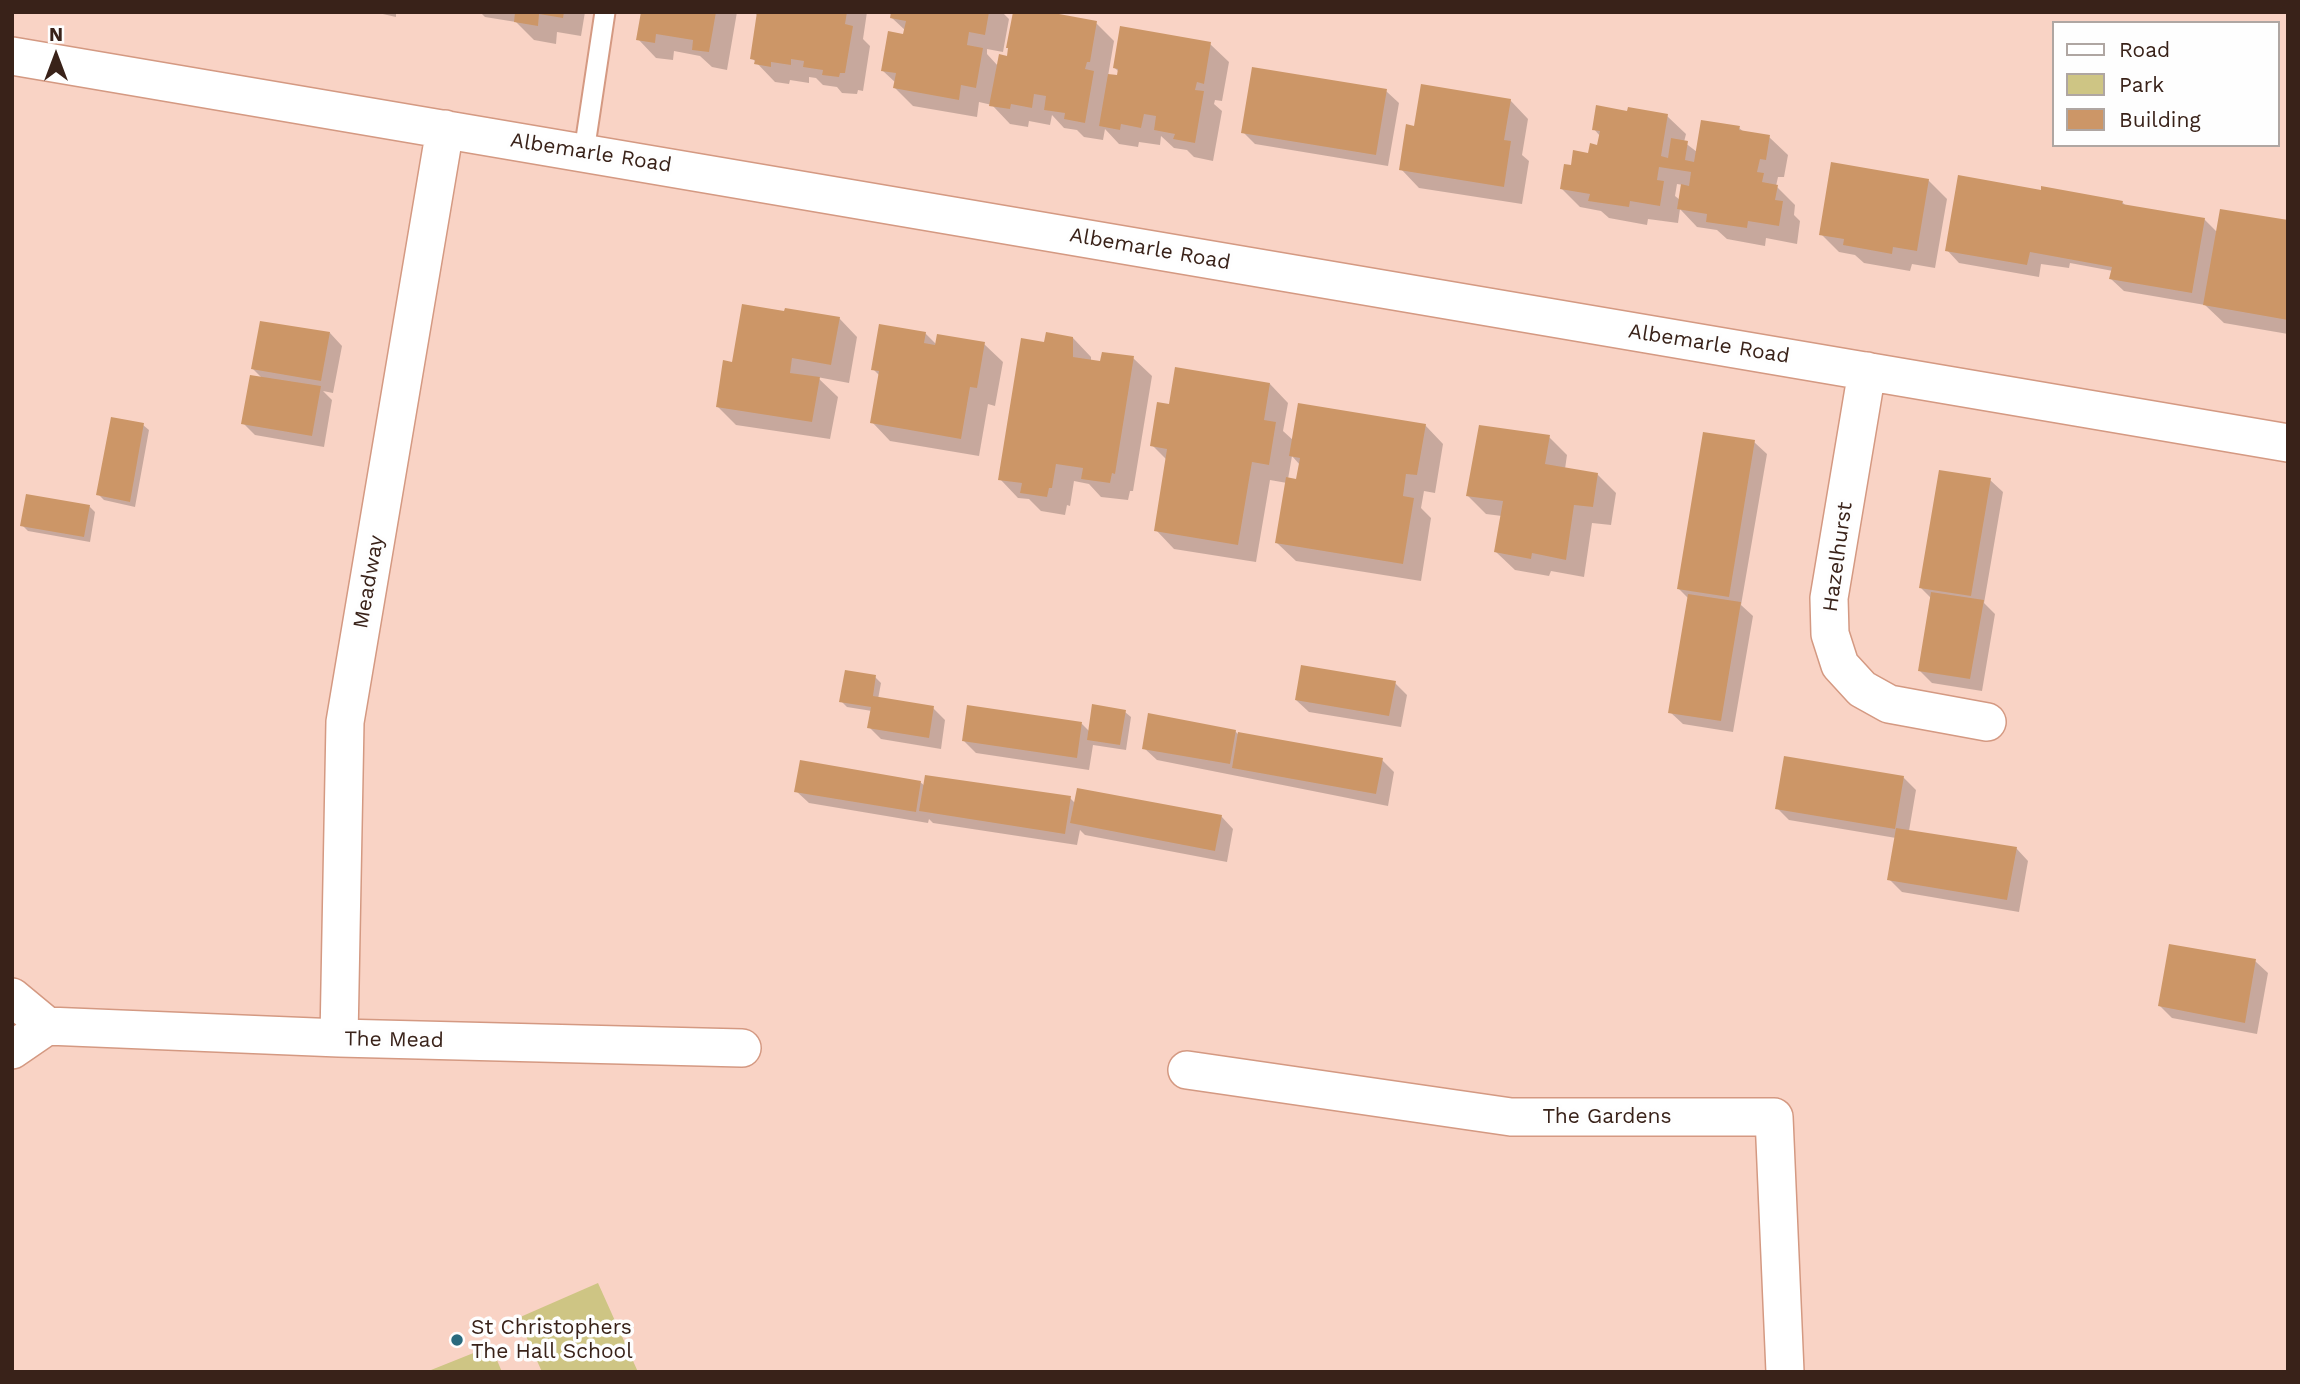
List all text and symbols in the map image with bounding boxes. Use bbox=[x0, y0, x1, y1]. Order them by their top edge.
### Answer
north arrow bbox=[21, 21, 91, 91]
legend bbox=[2052, 21, 2279, 147]
text: N bbox=[49, 23, 63, 46]
text: Road bbox=[2119, 37, 2170, 62]
text: Park bbox=[2119, 72, 2164, 97]
text: Building bbox=[2119, 107, 2201, 132]
street label: Albemarle Road bbox=[509, 128, 673, 178]
street label: Albemarle Road bbox=[1068, 222, 1232, 276]
street label: Albemarle Road bbox=[1627, 319, 1791, 369]
street label: Hazelhurst bbox=[1818, 500, 1858, 614]
street label: Meadway bbox=[348, 533, 390, 631]
street label: The Mead bbox=[344, 1027, 444, 1053]
street label: The Gardens bbox=[1542, 1104, 1672, 1130]
place label: St Christophers The Hall School bbox=[471, 1315, 633, 1365]
marker: St Christophers The Hall School bbox=[449, 1332, 465, 1348]

